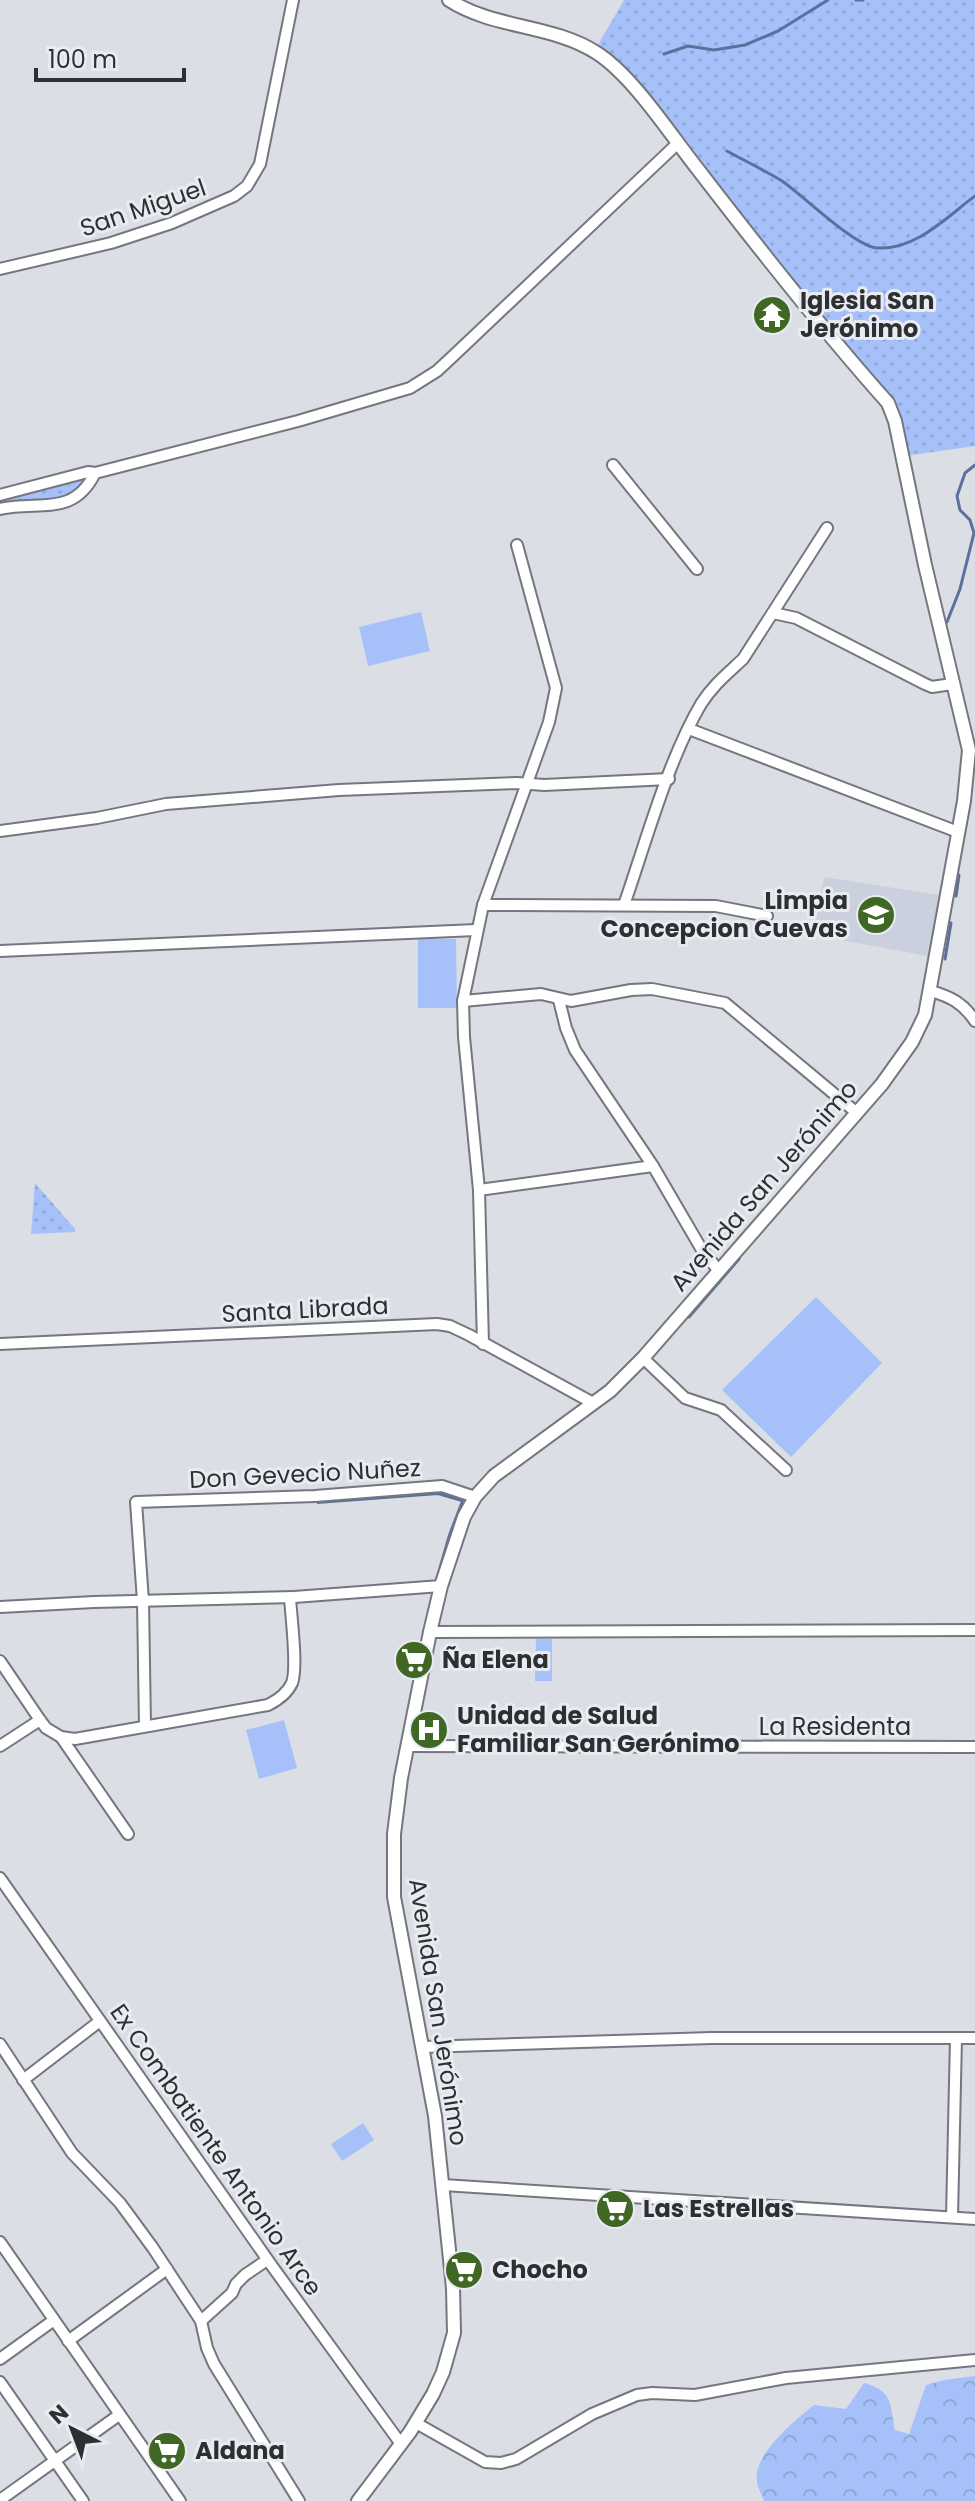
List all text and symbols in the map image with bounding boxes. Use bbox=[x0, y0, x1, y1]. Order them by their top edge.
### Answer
scale bar bbox=[36, 32, 184, 82]
text: 100 m bbox=[48, 43, 117, 76]
street label: San Miguel bbox=[76, 171, 210, 244]
place label: Iglesia San Jerónimo bbox=[800, 284, 934, 345]
temple icon: Iglesia San Jerónimo bbox=[751, 294, 793, 336]
place label: Limpia Concepcion Cuevas bbox=[601, 884, 848, 945]
school or university icon: Limpia Concepcion Cuevas bbox=[855, 894, 897, 936]
street label: Avenida San Jerónimo bbox=[663, 1073, 865, 1298]
street label: Santa Librada bbox=[221, 1289, 389, 1330]
street label: Don Gevecio Nuñez bbox=[188, 1451, 421, 1496]
supermarket icon: Ña Elena bbox=[393, 1639, 435, 1681]
place label: Ña Elena bbox=[442, 1643, 549, 1676]
place label: Unidad de Salud Familiar San Gerónimo bbox=[457, 1699, 740, 1760]
hospital icon: Unidad de Salud Familiar San Gerónimo bbox=[408, 1709, 450, 1751]
street label: La Residenta bbox=[759, 1710, 911, 1743]
street label: Avenida San Jerónimo bbox=[401, 1876, 476, 2148]
street label: Ex Combatiente Antonio Arce bbox=[103, 1997, 330, 2302]
supermarket icon: Las Estrellas bbox=[594, 2188, 636, 2230]
place label: Las Estrellas bbox=[643, 2192, 794, 2225]
supermarket icon: Chocho bbox=[443, 2249, 485, 2291]
place label: Chocho bbox=[492, 2253, 588, 2286]
north arrow bbox=[32, 2389, 112, 2469]
text: N bbox=[42, 2397, 75, 2432]
supermarket icon: Aldana bbox=[146, 2430, 188, 2472]
place label: Aldana bbox=[195, 2434, 285, 2467]

